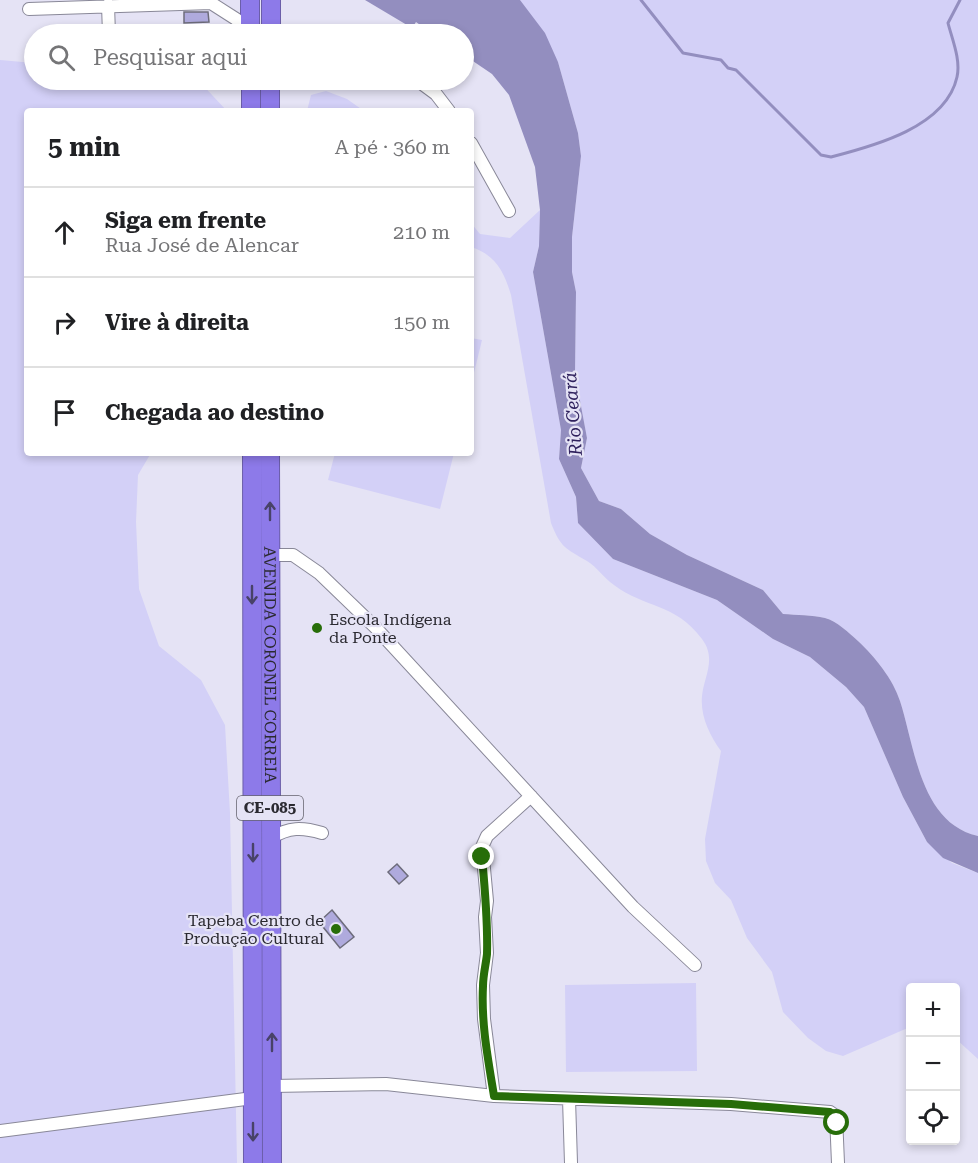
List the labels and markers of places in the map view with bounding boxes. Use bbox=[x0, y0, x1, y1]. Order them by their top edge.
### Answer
place label: Escola Indígena da Ponte bbox=[329, 610, 452, 647]
marker: Escola Indígena da Ponte bbox=[310, 621, 324, 635]
place label: Tapeba Centro de Produção Cultural bbox=[183, 911, 324, 948]
marker: Tapeba Centro de Produção Cultural bbox=[329, 922, 343, 936]

